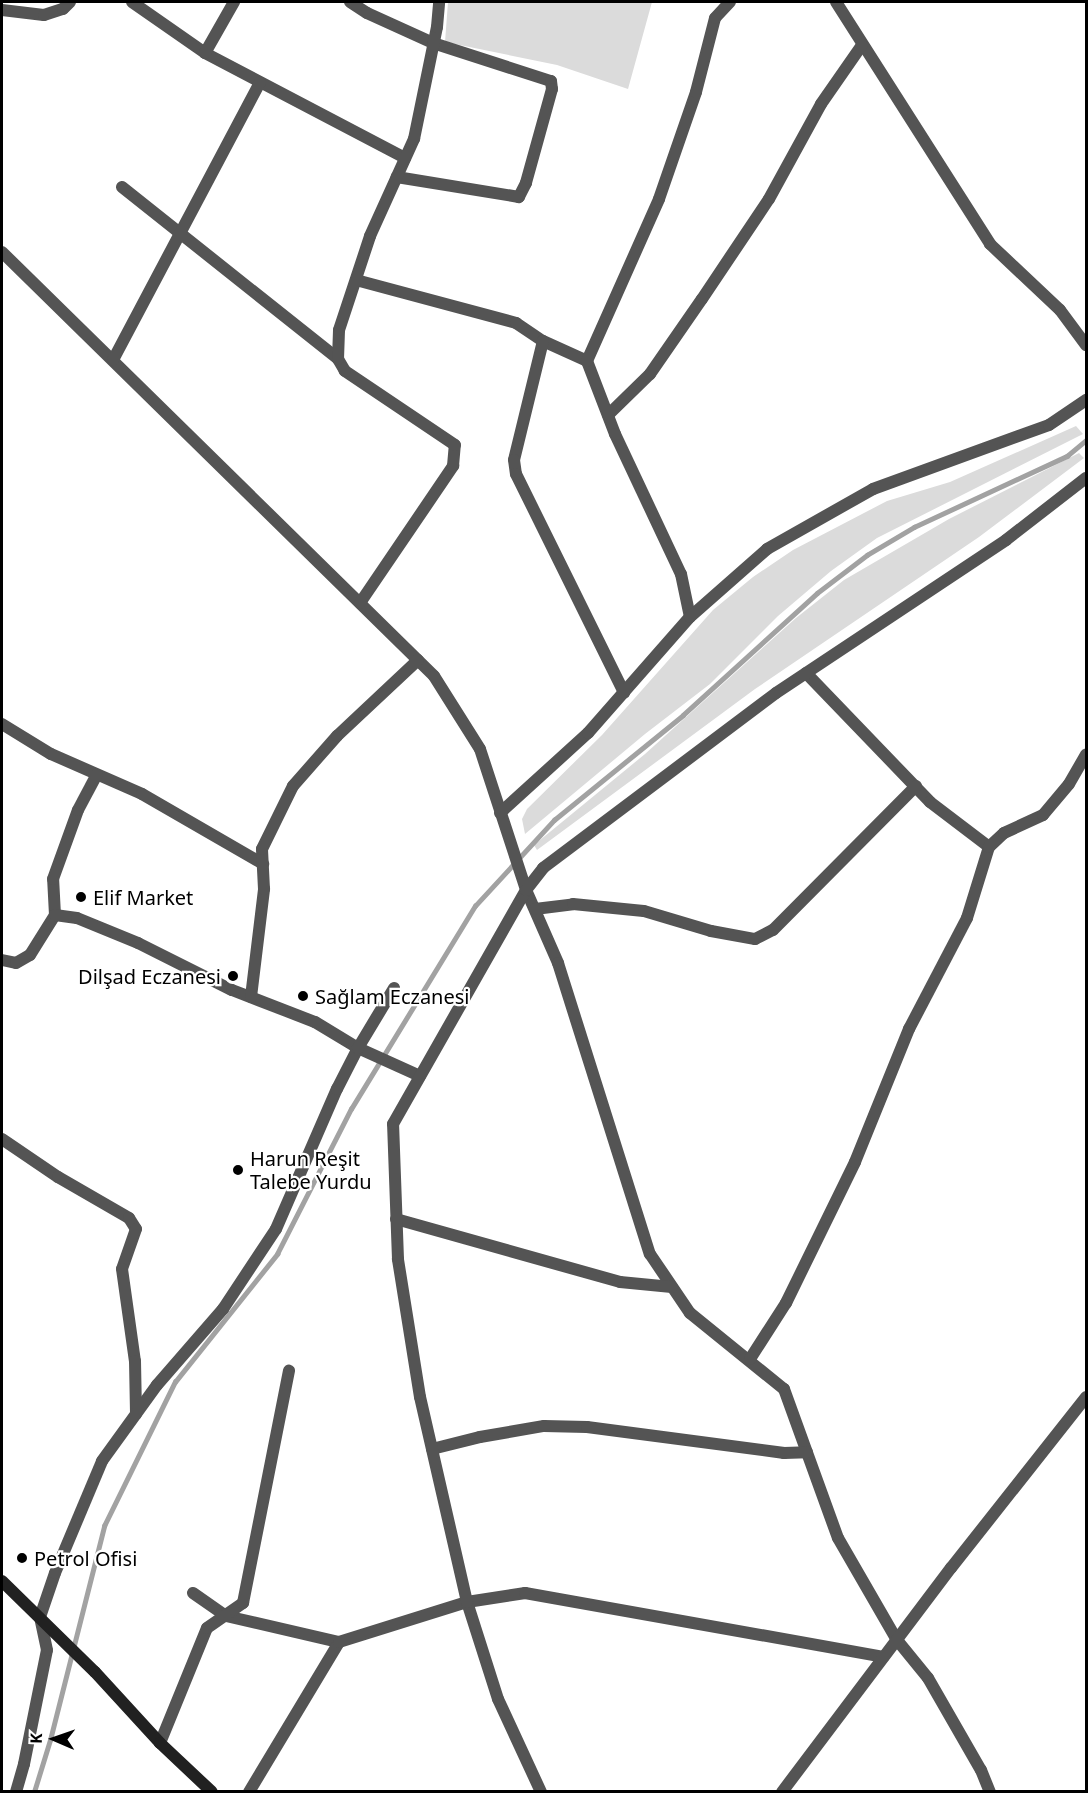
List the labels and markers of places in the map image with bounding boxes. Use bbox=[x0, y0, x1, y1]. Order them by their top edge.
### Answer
place label: Elif Market bbox=[93, 885, 193, 909]
marker: Elif Market bbox=[74, 890, 88, 904]
place label: Dilşad Eczanesi bbox=[78, 964, 221, 988]
marker: Dilşad Eczanesi bbox=[226, 969, 240, 983]
place label: Sağlam Eczanesi bbox=[315, 984, 469, 1008]
marker: Sağlam Eczanesi bbox=[296, 989, 310, 1003]
place label: Harun Reşit Talebe Yurdu bbox=[250, 1146, 372, 1193]
marker: Harun Reşit Talebe Yurdu bbox=[231, 1163, 245, 1177]
place label: Petrol Ofisi bbox=[34, 1546, 137, 1570]
marker: Petrol Ofisi bbox=[15, 1551, 29, 1565]

